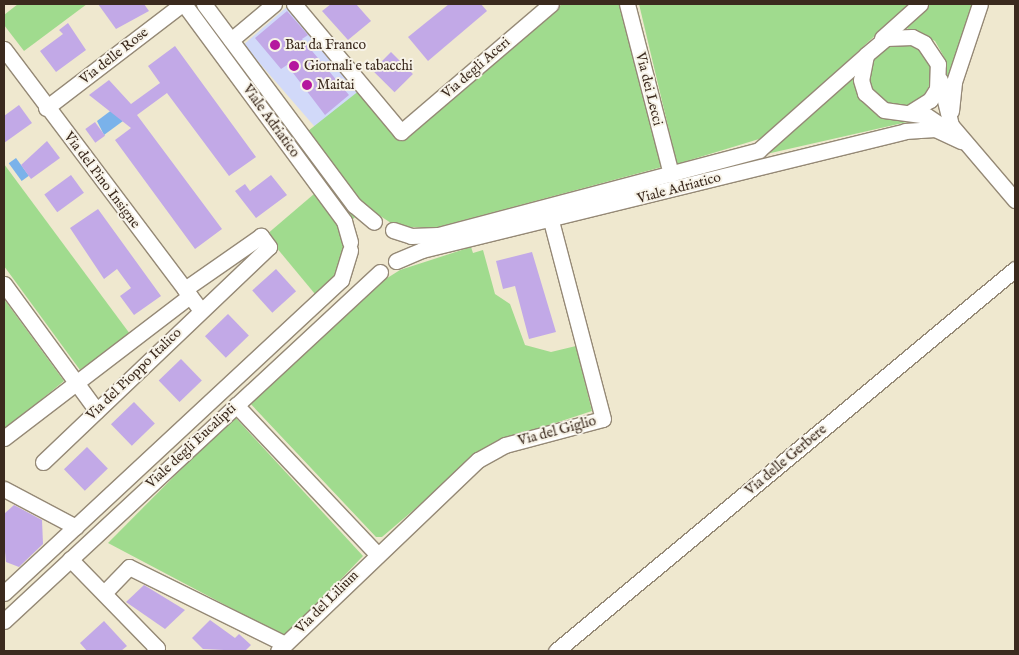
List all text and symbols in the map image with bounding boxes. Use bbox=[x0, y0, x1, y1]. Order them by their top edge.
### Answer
street label: Via delle Rose bbox=[76, 24, 152, 88]
street label: Via degli Aceri bbox=[438, 34, 514, 102]
place label: Bar da Franco bbox=[285, 37, 366, 53]
marker: Bar da Franco bbox=[269, 39, 281, 51]
street label: Via dei Lecci bbox=[632, 51, 666, 127]
place label: Giornali e tabacchi bbox=[304, 58, 413, 74]
marker: Giornali e tabacchi bbox=[288, 60, 300, 72]
place label: Maitai bbox=[317, 77, 355, 93]
marker: Maitai bbox=[301, 79, 313, 91]
street label: Viale Adriatico bbox=[239, 81, 303, 161]
street label: Via del Pino Insigne bbox=[60, 128, 144, 232]
street label: Viale Adriatico bbox=[635, 169, 723, 207]
street label: Via del Pioppo Italico bbox=[83, 324, 185, 424]
street label: Viale degli Eucalipti bbox=[142, 400, 240, 492]
street label: Via del Giglio bbox=[516, 412, 598, 450]
street label: Via delle Gerbere bbox=[742, 421, 830, 499]
street label: Via del Lilium bbox=[292, 567, 362, 637]

